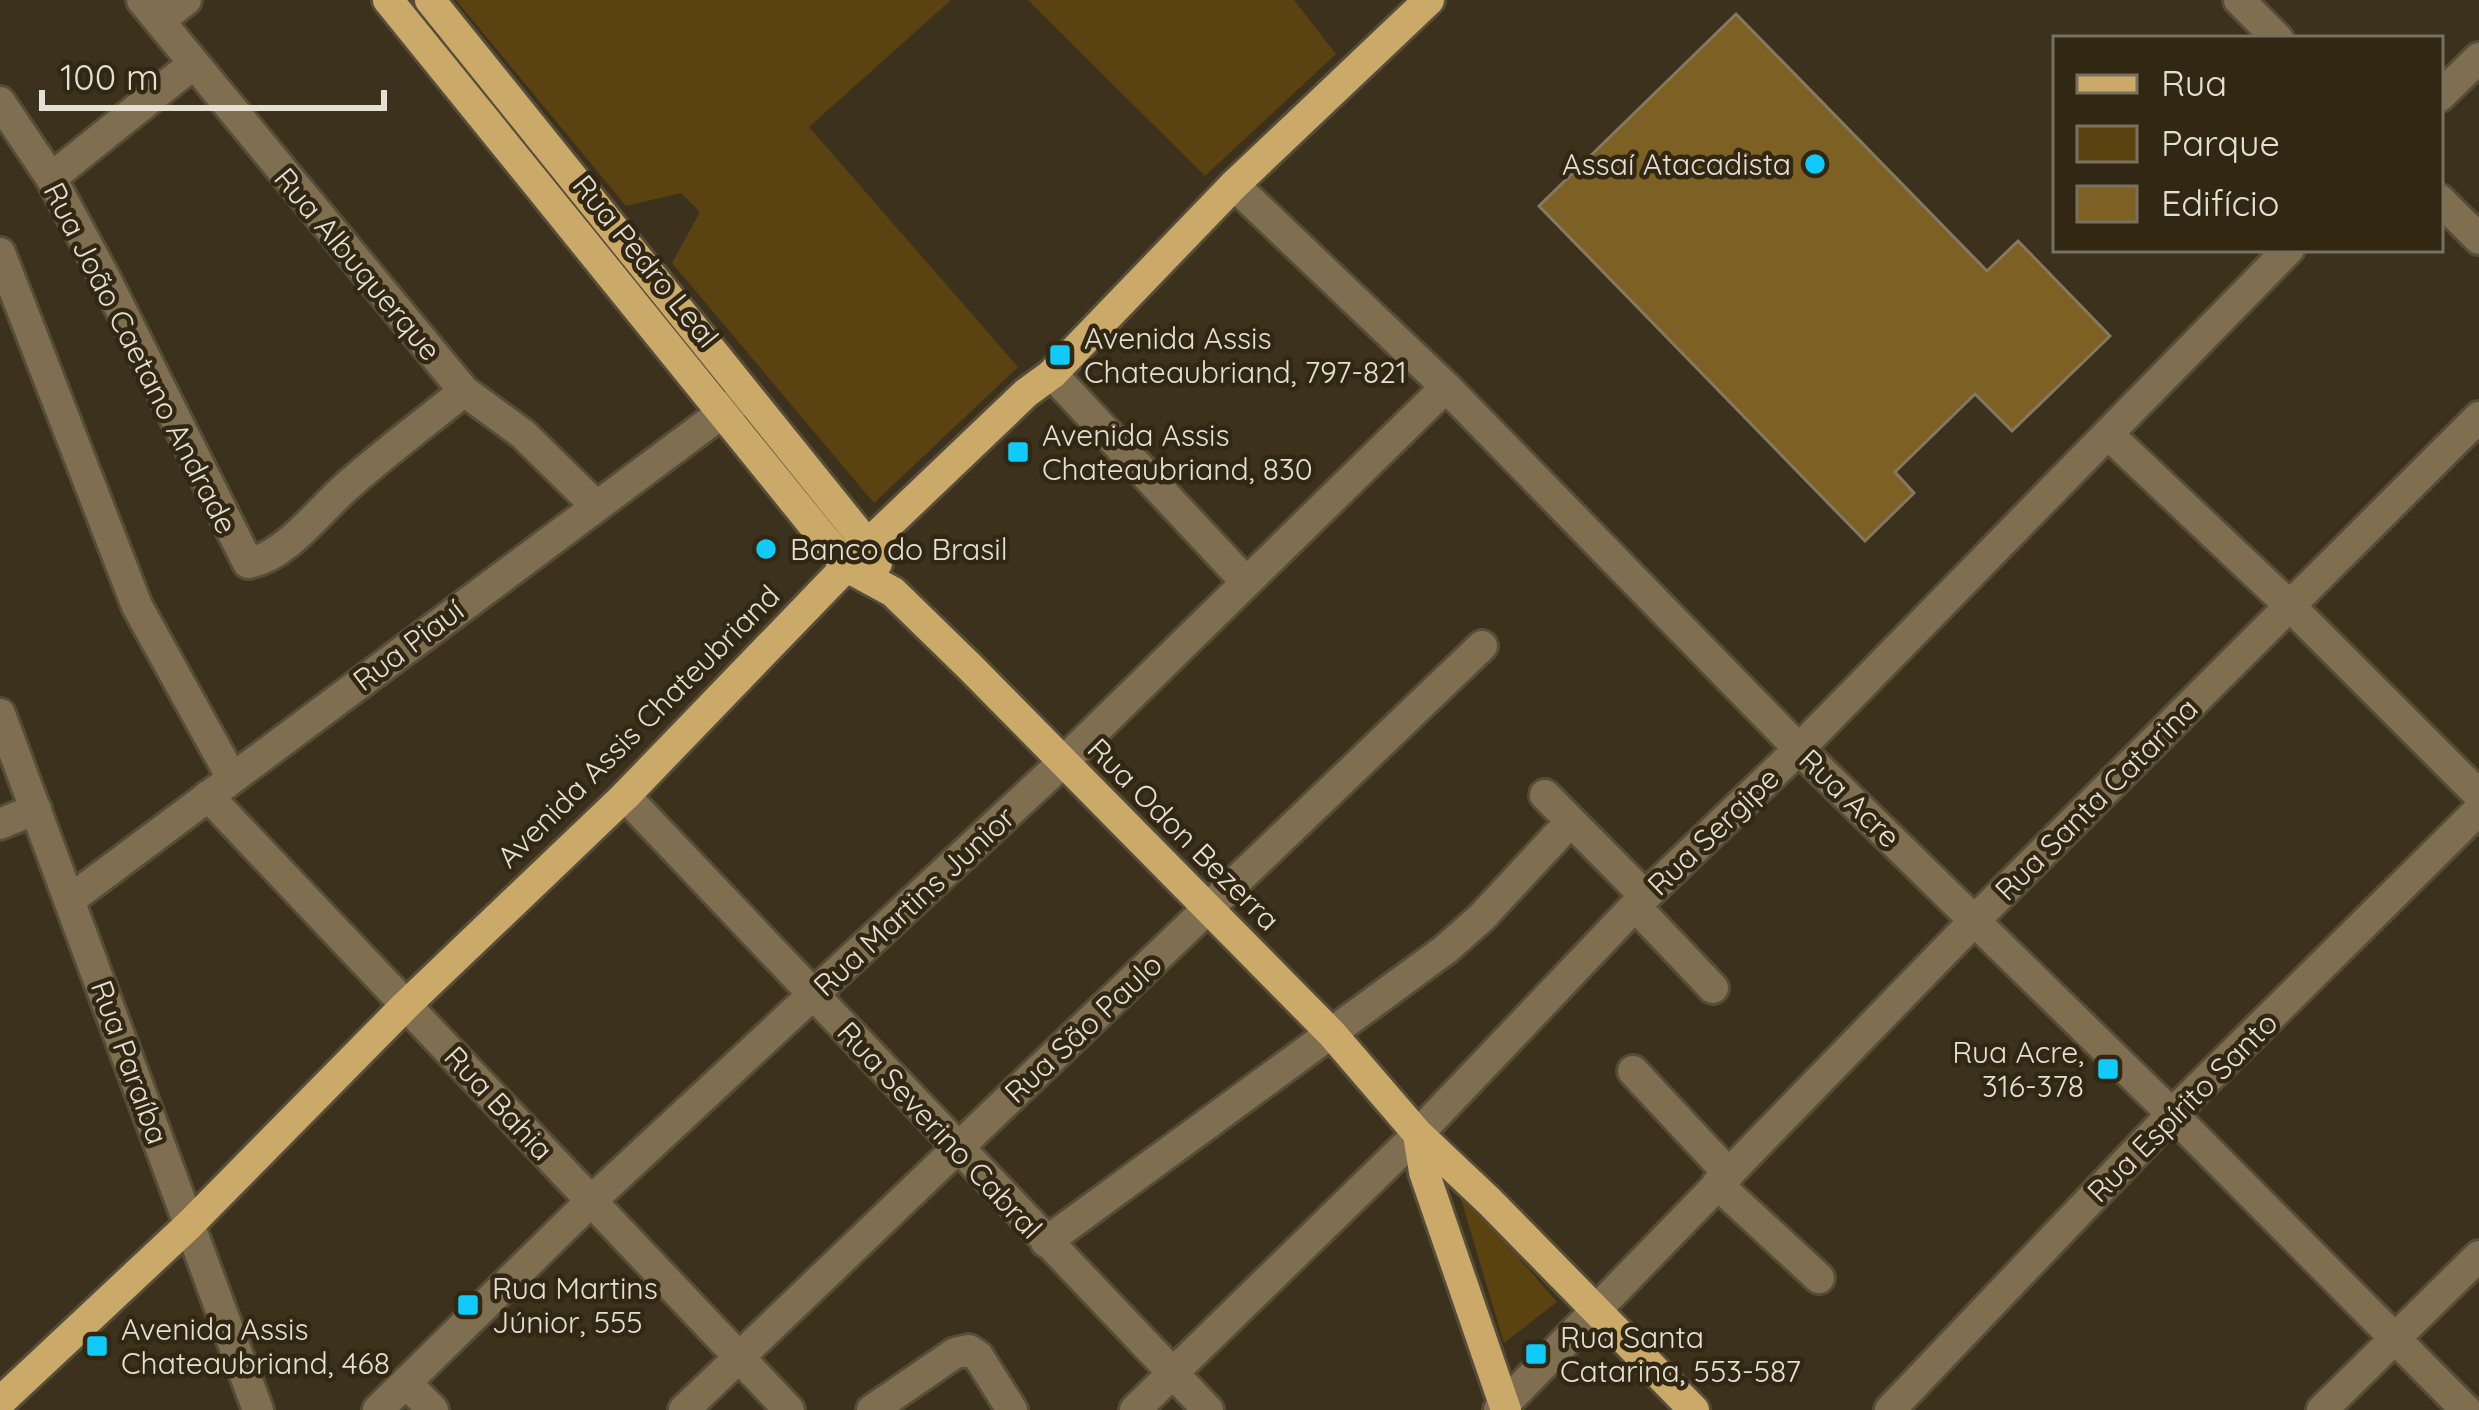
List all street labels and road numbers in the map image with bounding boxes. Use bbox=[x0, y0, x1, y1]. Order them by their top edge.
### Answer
street label: Rua Albuquerque bbox=[266, 160, 450, 368]
street label: Rua Pedro Leal bbox=[565, 167, 727, 355]
street label: Rua João Caetano Andrade bbox=[36, 176, 246, 540]
street label: Avenida Assis Chateubriand bbox=[489, 577, 787, 875]
street label: Rua Piauí bbox=[345, 591, 471, 699]
street label: Rua Santa Catarina bbox=[1986, 689, 2206, 909]
street label: Rua Odon Bezerra bbox=[1080, 730, 1288, 938]
street label: Rua Acre bbox=[1791, 741, 1909, 855]
street label: Rua Sergipe bbox=[1639, 759, 1787, 903]
street label: Rua Martins Junior bbox=[805, 798, 1023, 1004]
street label: Rua São Paulo bbox=[996, 945, 1170, 1111]
street label: Rua Paraíba bbox=[83, 975, 177, 1149]
street label: Rua Espírito Santo bbox=[2079, 1004, 2285, 1210]
street label: Rua Severino Cabral bbox=[829, 1013, 1051, 1247]
street label: Rua Bahia bbox=[436, 1038, 562, 1168]

